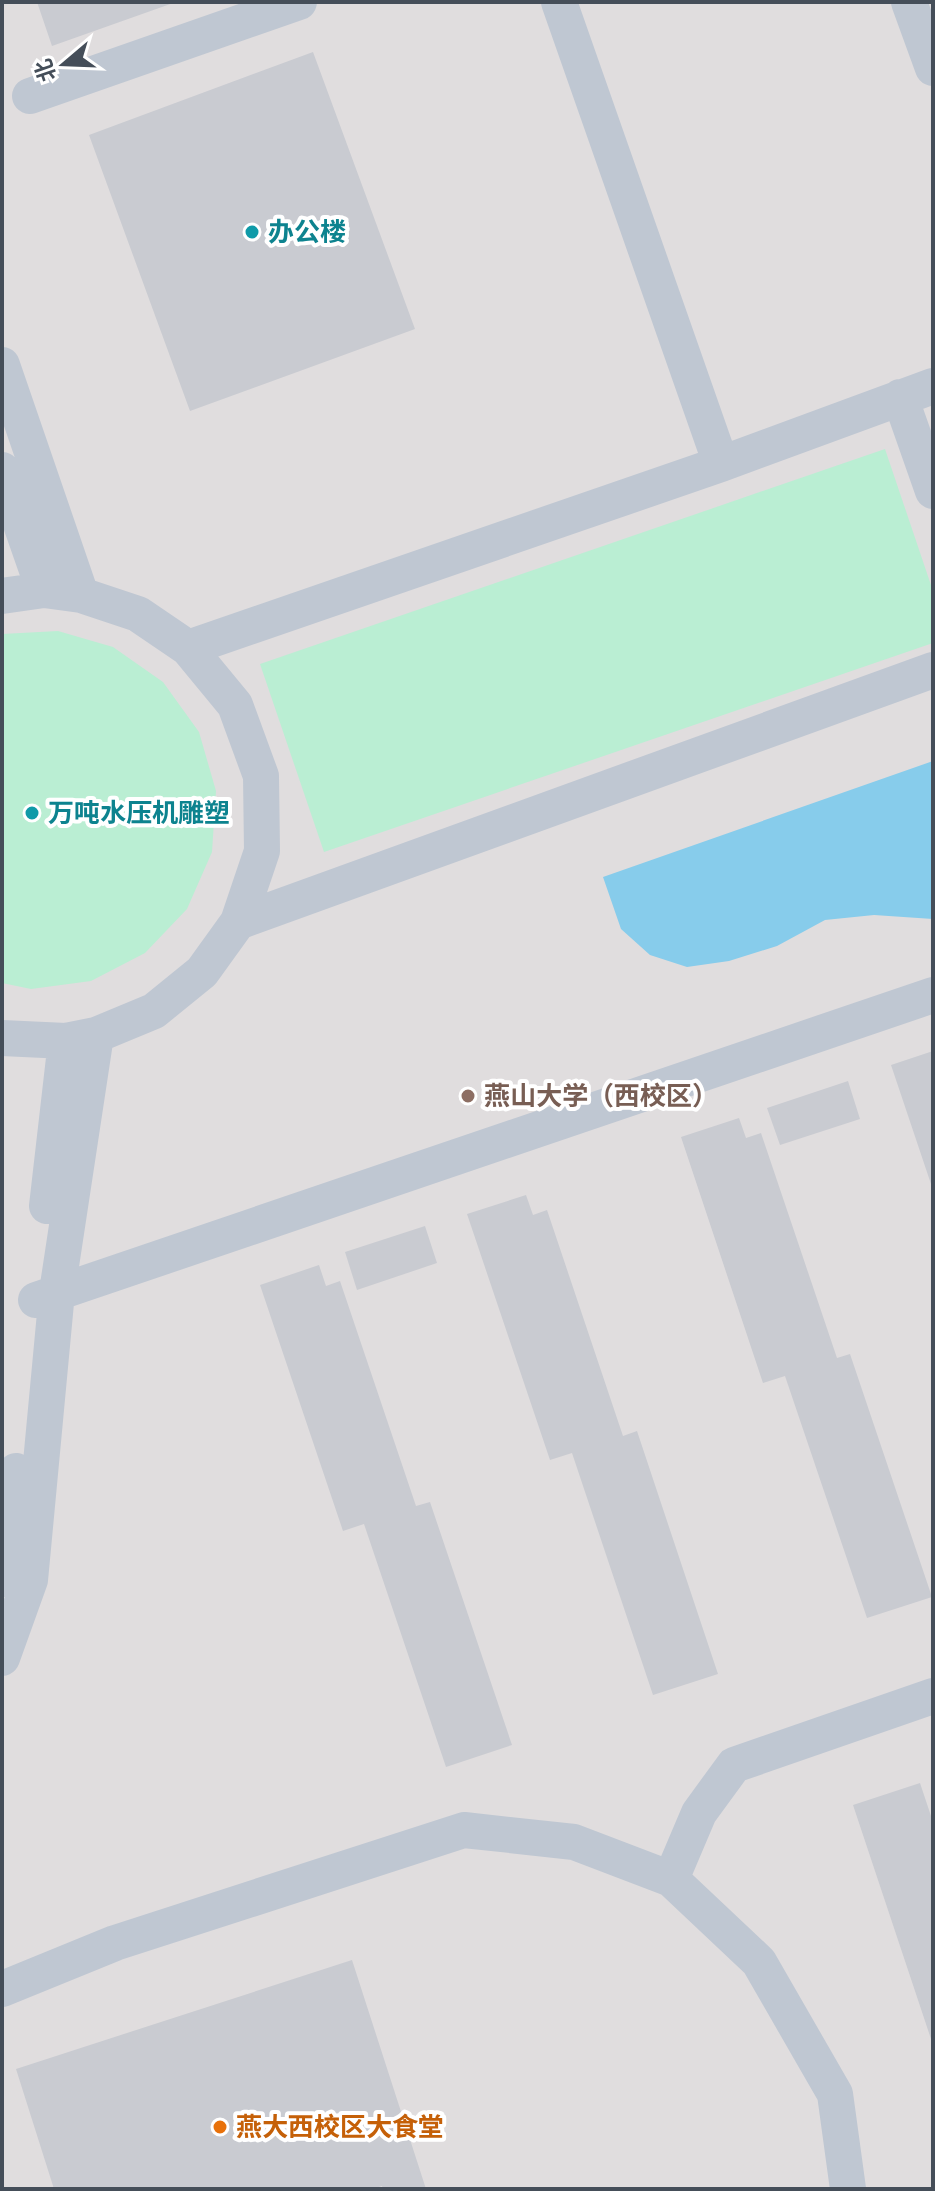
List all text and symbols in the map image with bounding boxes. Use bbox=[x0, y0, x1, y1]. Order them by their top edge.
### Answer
north arrow bbox=[24, 24, 104, 104]
text: 北 bbox=[29, 56, 62, 85]
place label: 办公楼 bbox=[268, 216, 346, 248]
marker: 办公楼 bbox=[243, 223, 261, 241]
place label: 万吨水压机雕塑 bbox=[48, 797, 230, 829]
marker: 万吨水压机雕塑 bbox=[23, 804, 41, 822]
place label: 燕山大学（西校区） bbox=[484, 1080, 718, 1112]
marker: 燕山大学（西校区） bbox=[459, 1087, 477, 1105]
place label: 燕大西校区大食堂 bbox=[236, 2111, 444, 2143]
marker: 燕大西校区大食堂 bbox=[211, 2118, 229, 2136]

